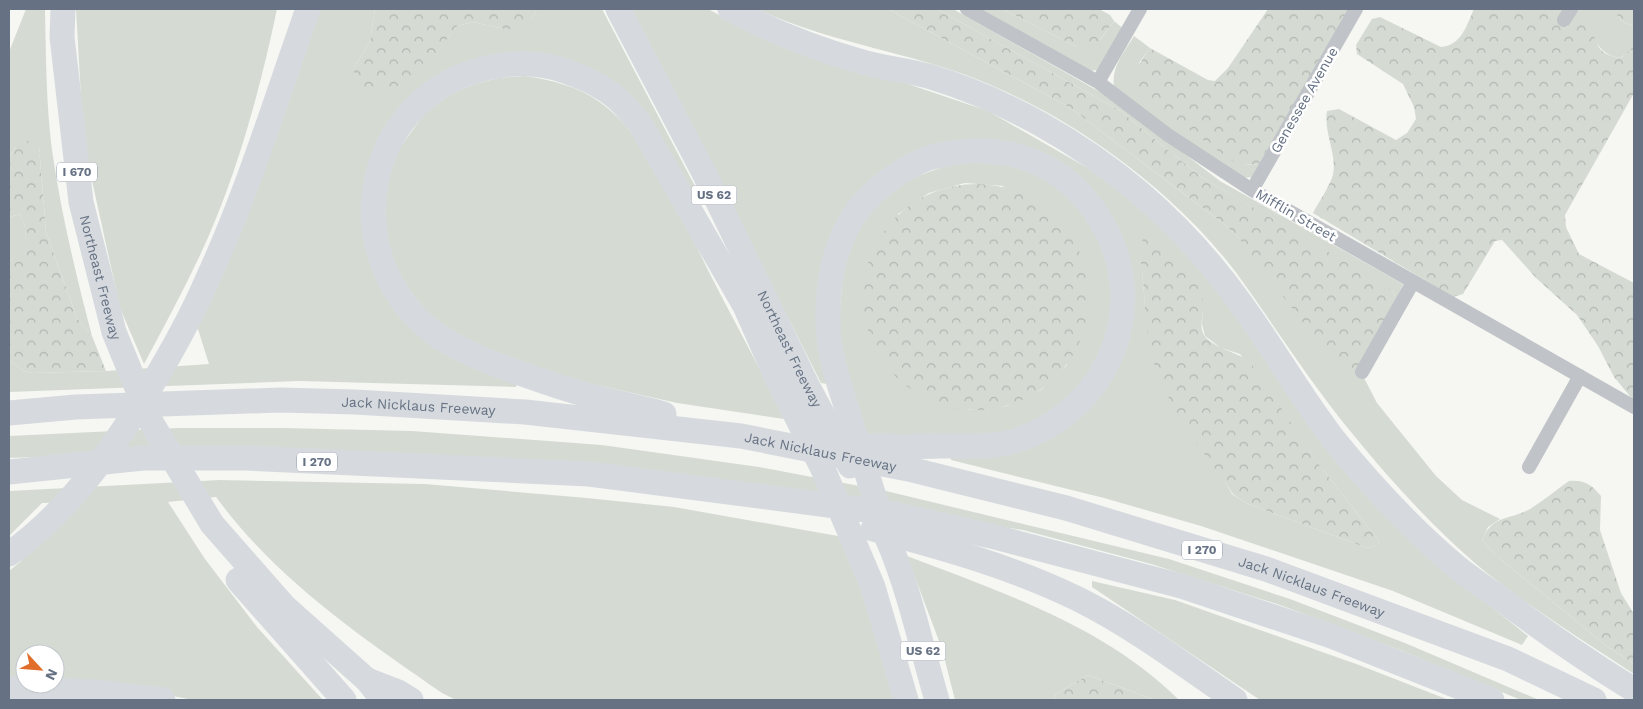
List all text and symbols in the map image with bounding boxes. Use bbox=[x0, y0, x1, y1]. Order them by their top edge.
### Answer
street label: Genessee Avenue bbox=[1267, 44, 1341, 156]
road number: I 670 bbox=[57, 162, 97, 182]
road number: US 62 bbox=[692, 186, 736, 204]
street label: Mifflin Street bbox=[1253, 186, 1339, 245]
street label: Northeast Freeway bbox=[77, 213, 125, 343]
street label: Northeast Freeway bbox=[754, 288, 826, 411]
street label: Jack Nicklaus Freeway bbox=[341, 394, 497, 418]
street label: Jack Nicklaus Freeway bbox=[743, 429, 899, 475]
road number: I 270 bbox=[297, 452, 337, 472]
road number: I 270 bbox=[1182, 540, 1222, 560]
street label: Jack Nicklaus Freeway bbox=[1237, 553, 1388, 621]
road number: US 62 bbox=[900, 641, 946, 660]
north arrow bbox=[15, 644, 65, 694]
text: N bbox=[42, 667, 61, 683]

